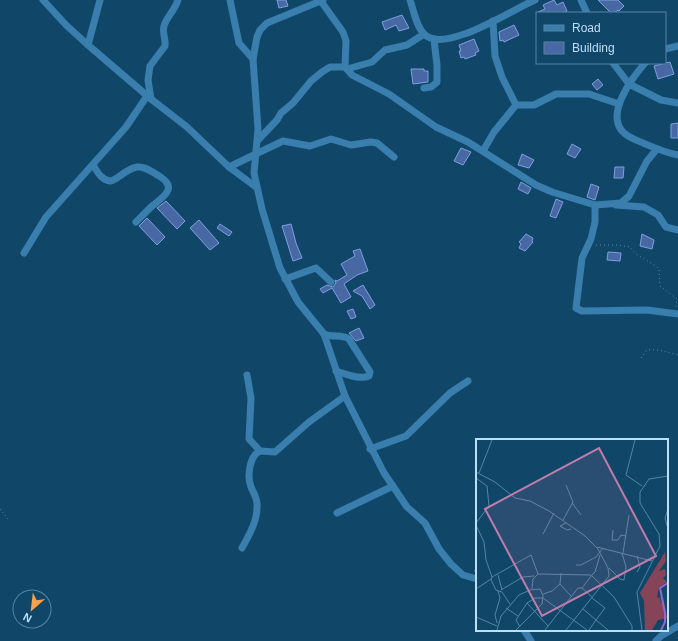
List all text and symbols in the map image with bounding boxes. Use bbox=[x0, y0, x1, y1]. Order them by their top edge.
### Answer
legend bbox=[536, 12, 666, 64]
text: Road bbox=[572, 21, 601, 35]
text: Building bbox=[572, 41, 615, 55]
inset map bbox=[476, 439, 668, 631]
north arrow bbox=[12, 589, 52, 629]
text: N bbox=[21, 611, 34, 625]

